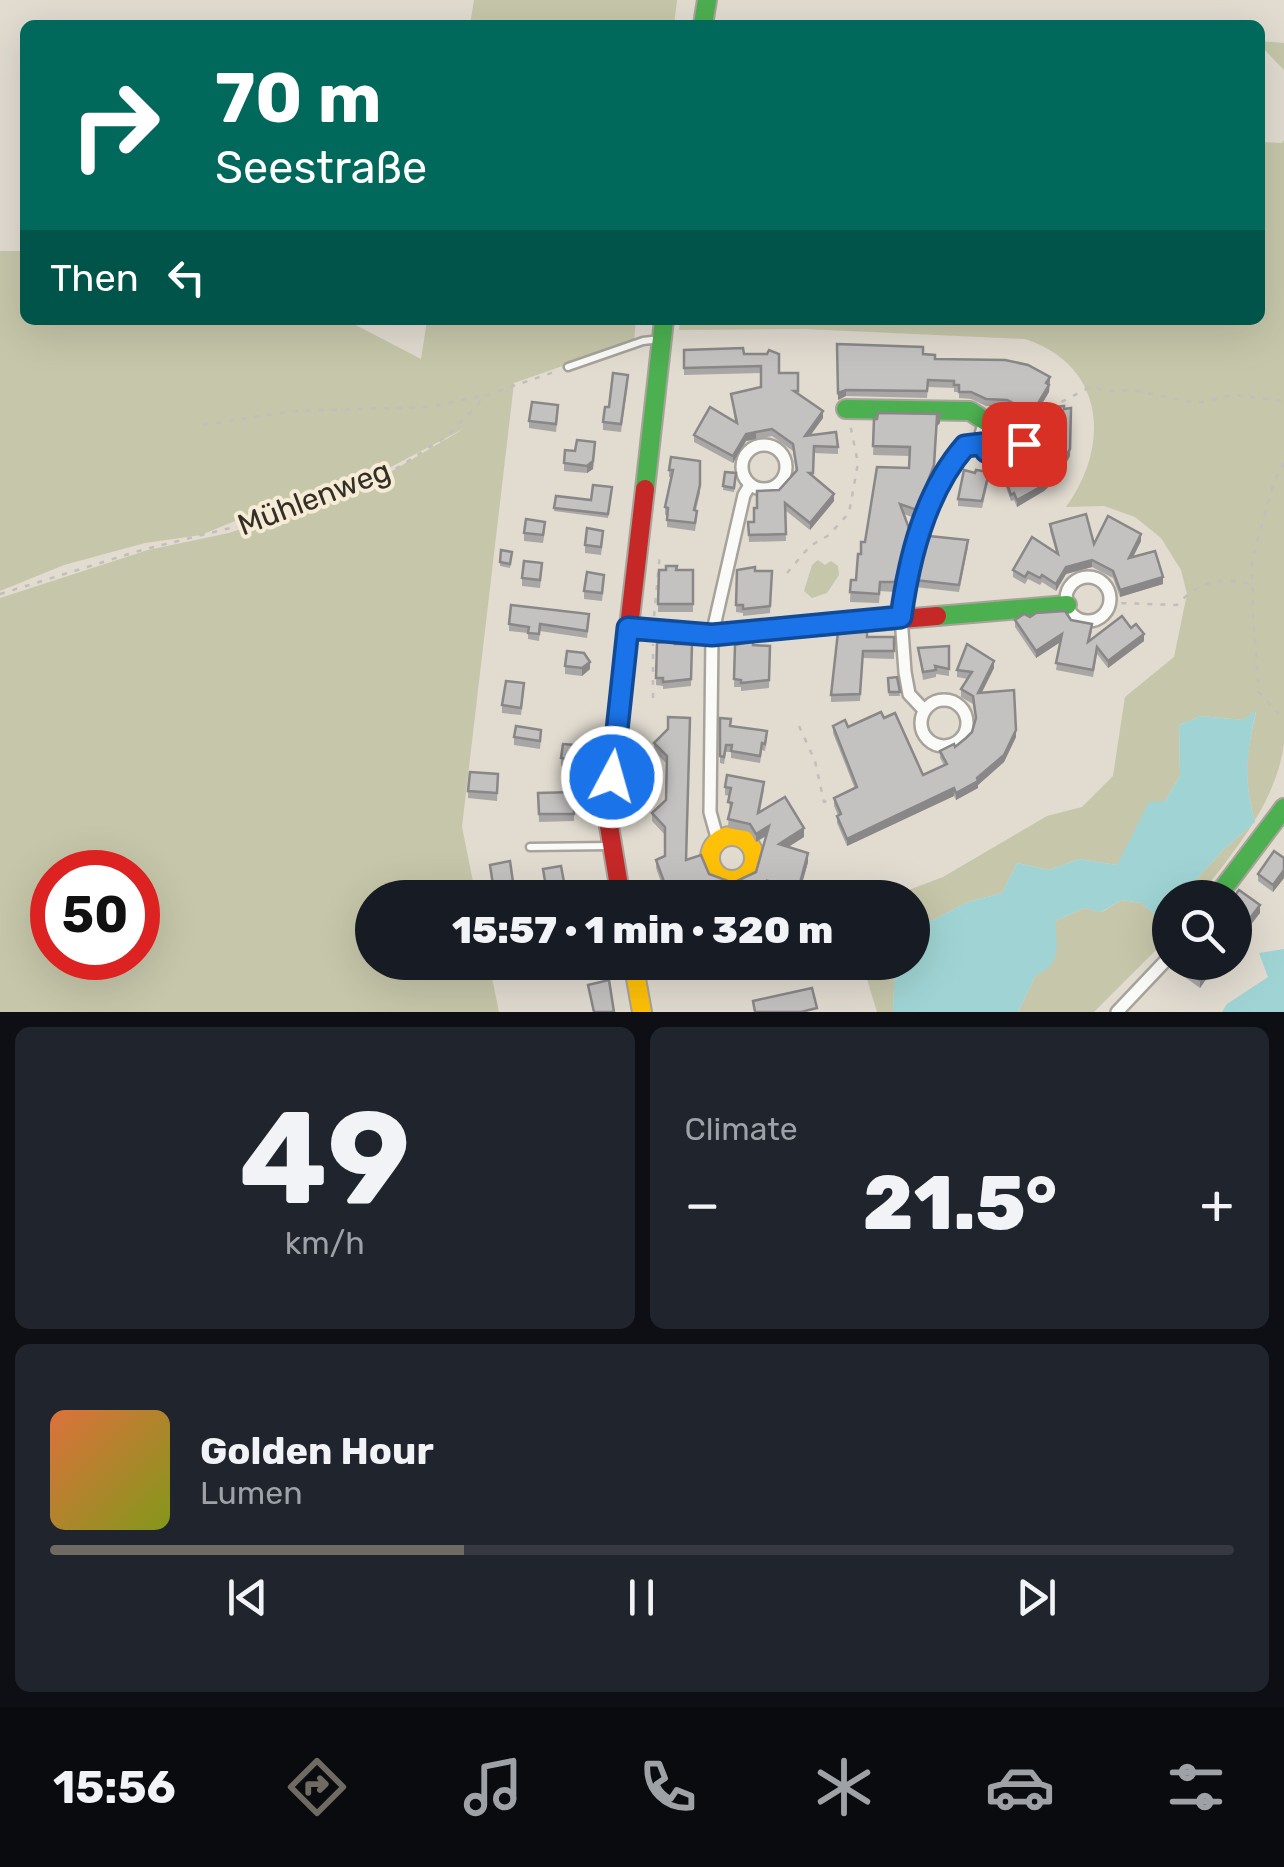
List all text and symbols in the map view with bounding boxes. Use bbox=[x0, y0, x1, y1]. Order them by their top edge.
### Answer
text: 70 m bbox=[215, 57, 382, 140]
icon: right bbox=[50, 60, 180, 190]
text: Seestraße bbox=[215, 141, 427, 194]
icon: left bbox=[159, 250, 214, 305]
text: Then bbox=[50, 255, 139, 301]
pin bbox=[982, 402, 1067, 487]
icon: arrive bbox=[997, 417, 1052, 472]
street label: Mühlenweg bbox=[233, 452, 395, 544]
position arrow bbox=[560, 725, 664, 829]
speed limit sign: 50 bbox=[30, 850, 160, 980]
map controls bbox=[1152, 880, 1252, 980]
button: search bbox=[1152, 880, 1252, 980]
text: 15:57 · 1 min · 320 m bbox=[452, 907, 833, 953]
text: 49 bbox=[239, 1081, 411, 1236]
text: Climate bbox=[685, 1110, 798, 1148]
text: 21.5° bbox=[863, 1159, 1057, 1248]
text: − bbox=[685, 1172, 720, 1237]
text: + bbox=[1200, 1172, 1234, 1237]
text: km/h bbox=[285, 1224, 365, 1262]
text: Golden Hour bbox=[200, 1428, 434, 1474]
text: Lumen bbox=[200, 1474, 303, 1512]
icon: previous bbox=[220, 1570, 275, 1625]
icon: pause bbox=[614, 1570, 669, 1625]
icon: next bbox=[1009, 1570, 1064, 1625]
icon: directions bbox=[282, 1752, 352, 1822]
icon: music bbox=[458, 1752, 528, 1822]
icon: phone bbox=[633, 1752, 703, 1822]
icon: climate bbox=[809, 1752, 879, 1822]
icon: car bbox=[985, 1752, 1055, 1822]
icon: filters bbox=[1161, 1752, 1231, 1822]
text: 15:56 bbox=[53, 1761, 176, 1814]

